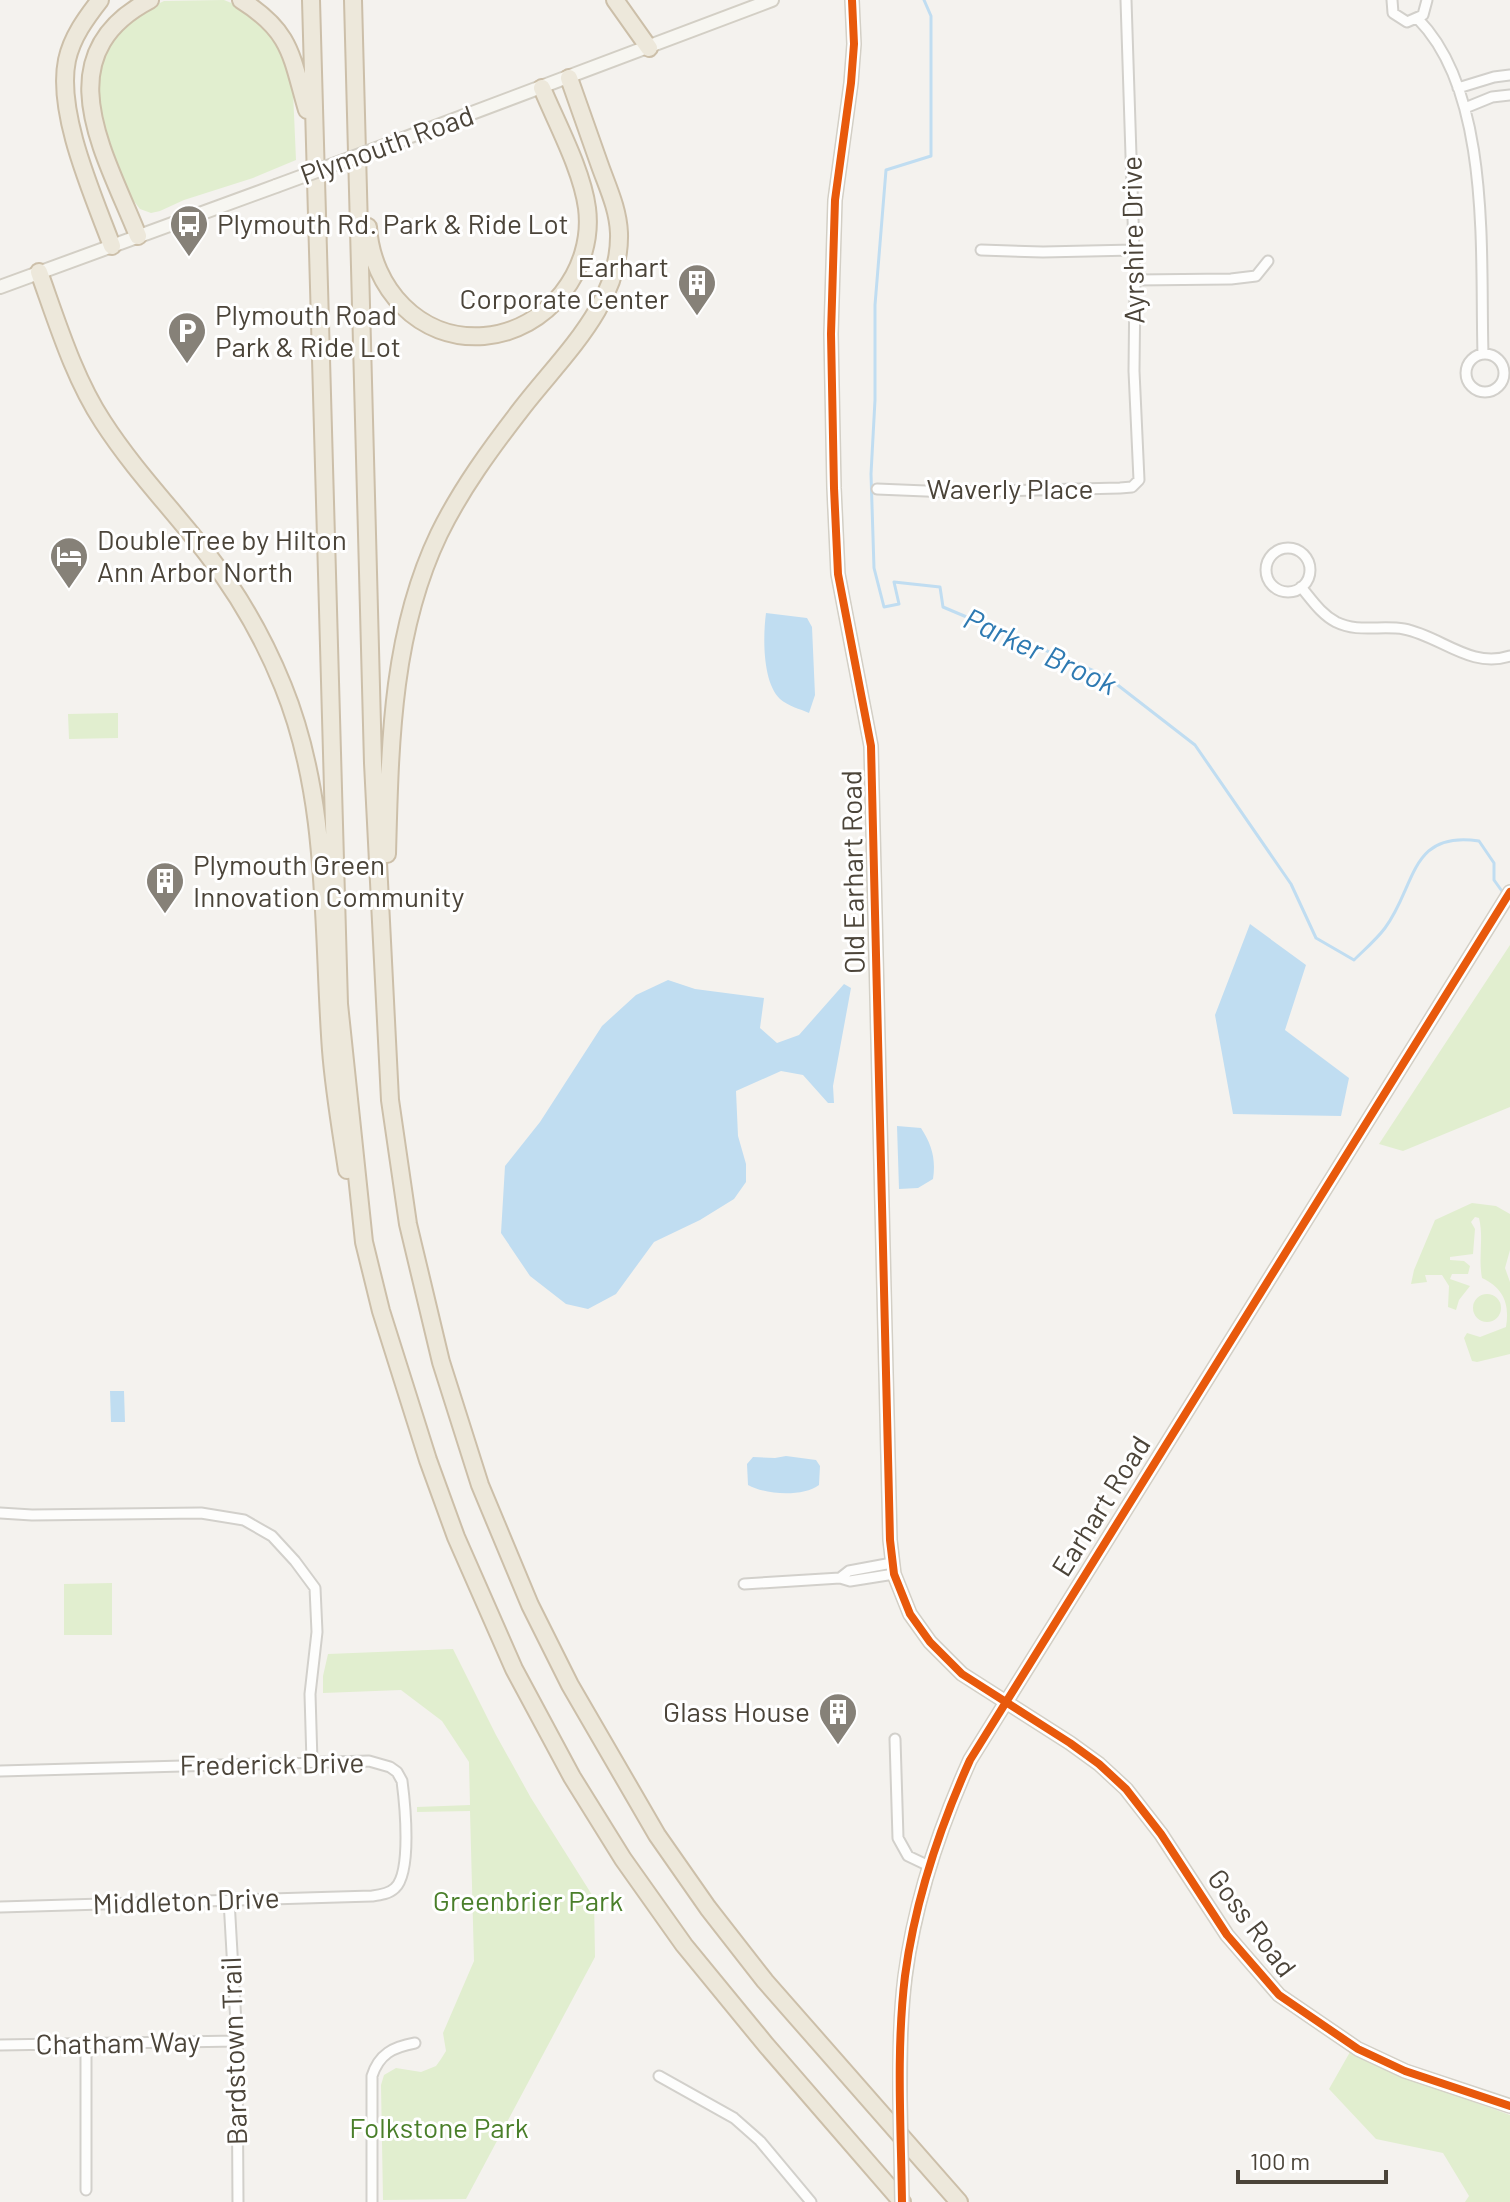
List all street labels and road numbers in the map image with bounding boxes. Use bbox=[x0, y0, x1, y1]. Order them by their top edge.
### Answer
street label: Plymouth Road bbox=[295, 97, 478, 191]
street label: Ayrshire Drive bbox=[1114, 156, 1150, 324]
street label: Waverly Place bbox=[927, 471, 1094, 505]
street label: Old Earhart Road bbox=[833, 770, 871, 974]
street label: Earhart Road bbox=[1044, 1429, 1157, 1582]
street label: Frederick Drive bbox=[179, 1744, 365, 1782]
street label: Goss Road bbox=[1201, 1862, 1304, 1983]
street label: Middleton Drive bbox=[92, 1880, 280, 1920]
street label: Bardstown Trail bbox=[213, 1956, 253, 2146]
street label: Chatham Way bbox=[35, 2024, 201, 2060]

